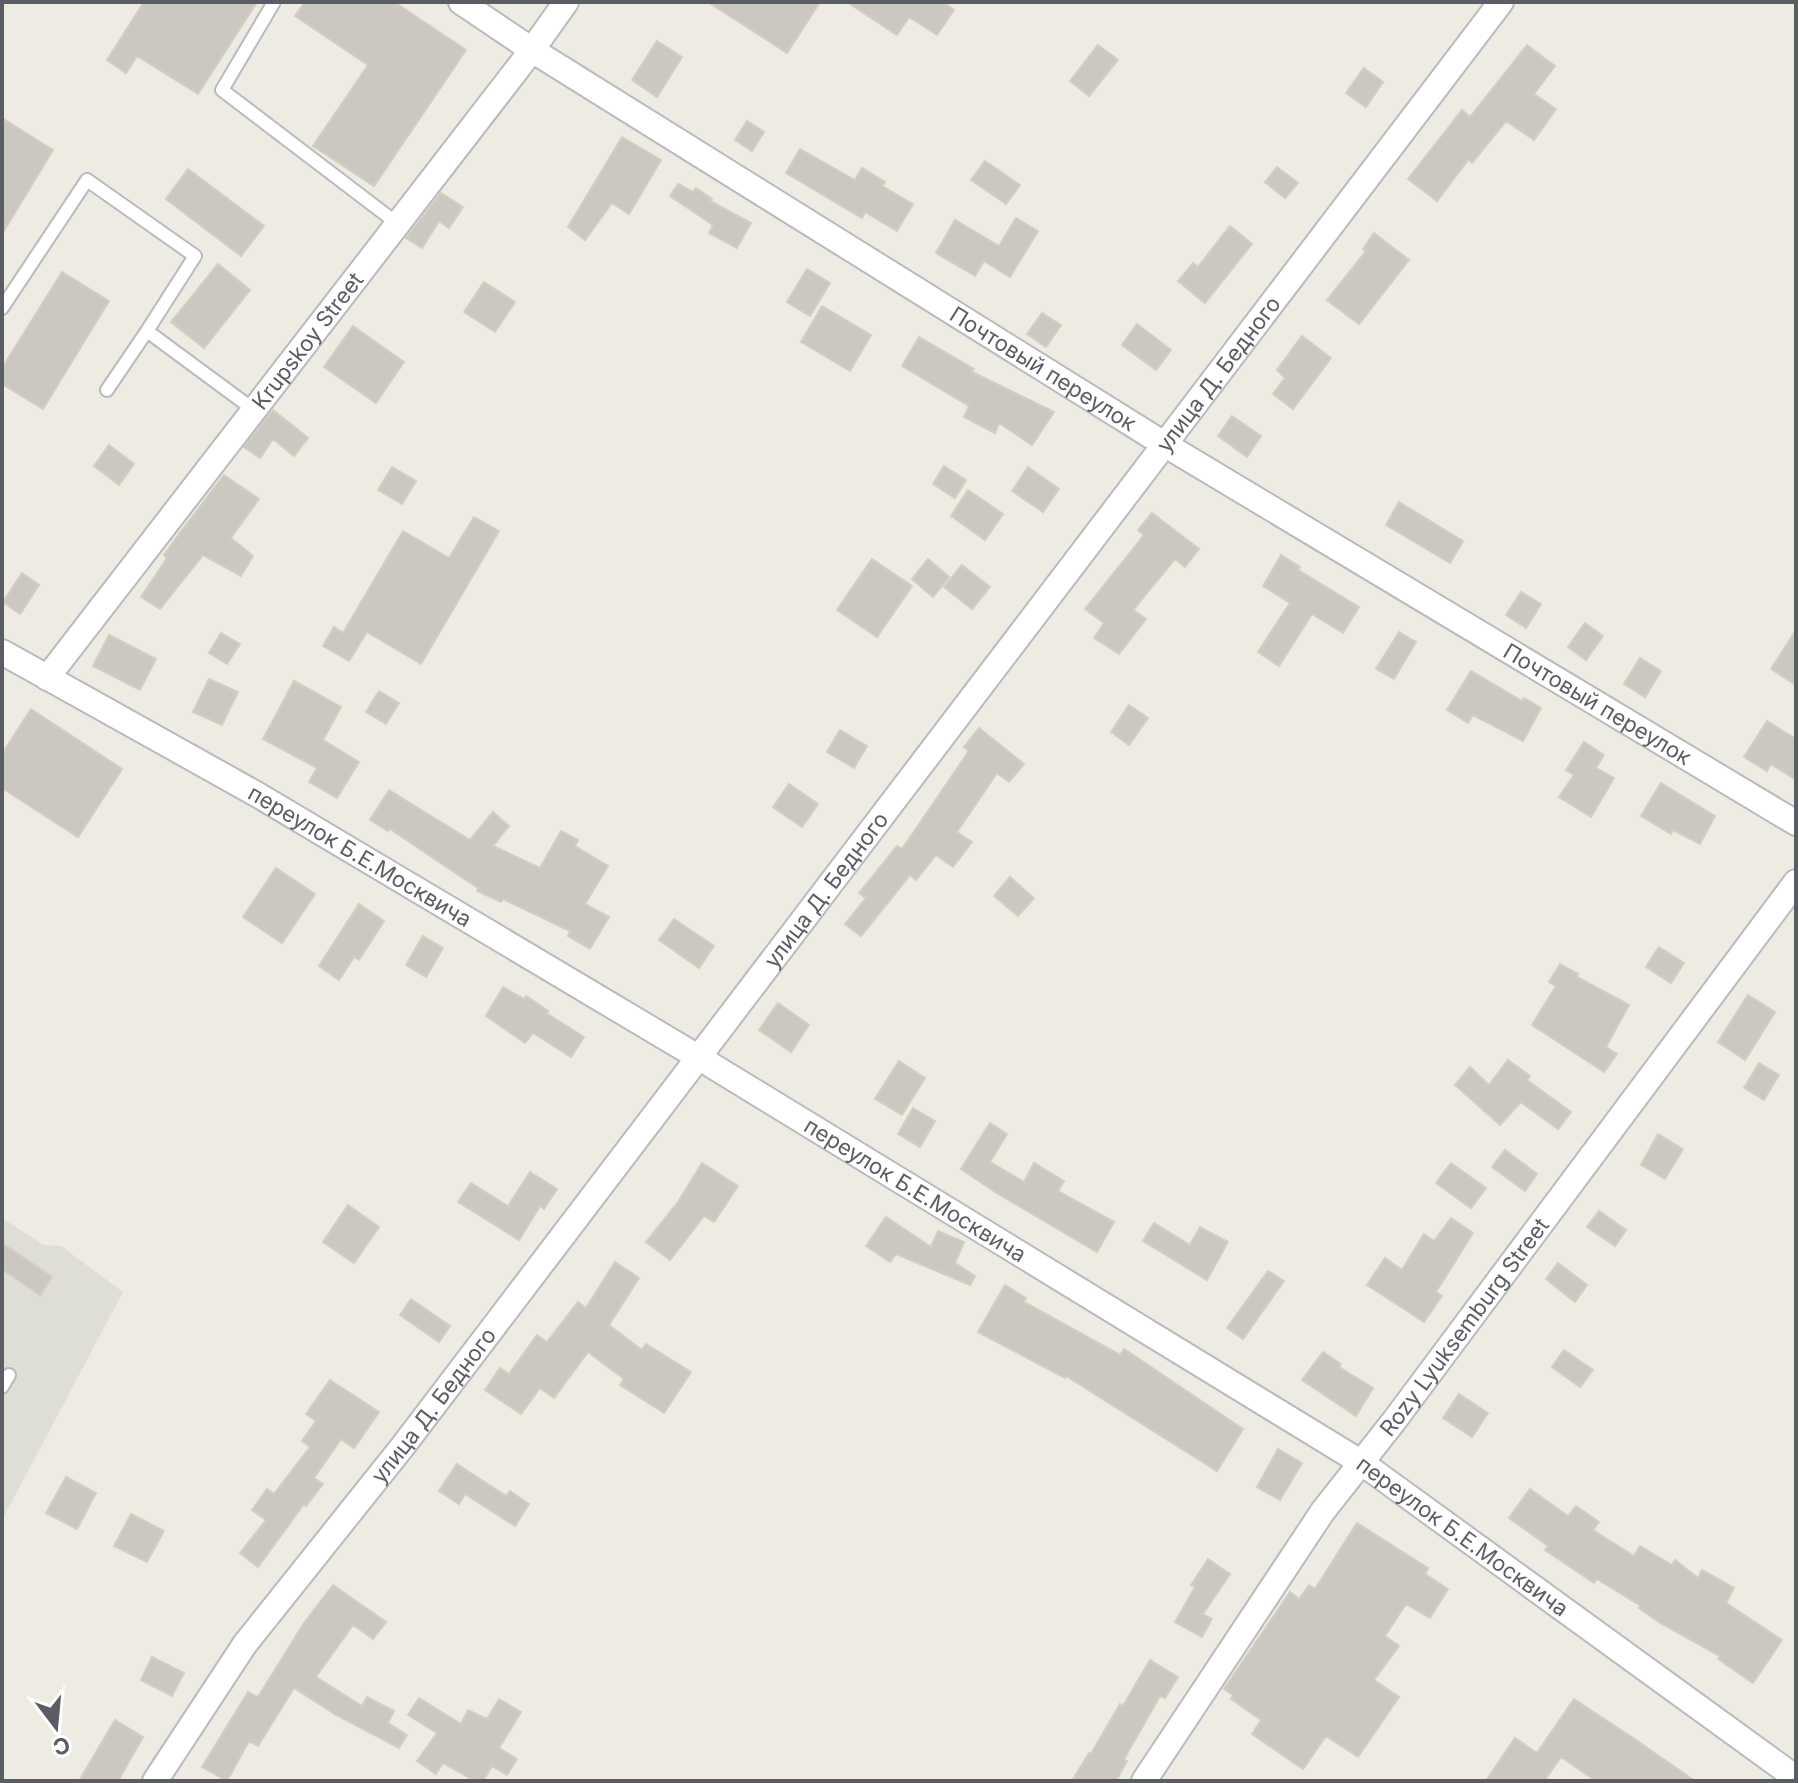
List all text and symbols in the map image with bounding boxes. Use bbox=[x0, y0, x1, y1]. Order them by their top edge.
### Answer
street label: Krupskoy Street bbox=[246, 267, 368, 415]
street label: улица Д. Бедного bbox=[1151, 291, 1286, 457]
street label: Почтовый переулок bbox=[945, 301, 1141, 436]
street label: Почтовый переулок bbox=[1499, 638, 1696, 770]
street label: переулок Б.Е.Москвича bbox=[244, 779, 476, 932]
street label: улица Д. Бедного bbox=[758, 807, 893, 973]
street label: переулок Б.Е.Москвича bbox=[800, 1112, 1031, 1268]
street label: Rozy Lyuksemburg Street bbox=[1374, 1213, 1554, 1441]
street label: улица Д. Бедного bbox=[366, 1323, 501, 1488]
street label: переулок Б.Е.Москвича bbox=[1352, 1451, 1574, 1622]
north arrow bbox=[16, 1687, 96, 1767]
text: С bbox=[50, 1731, 73, 1761]

